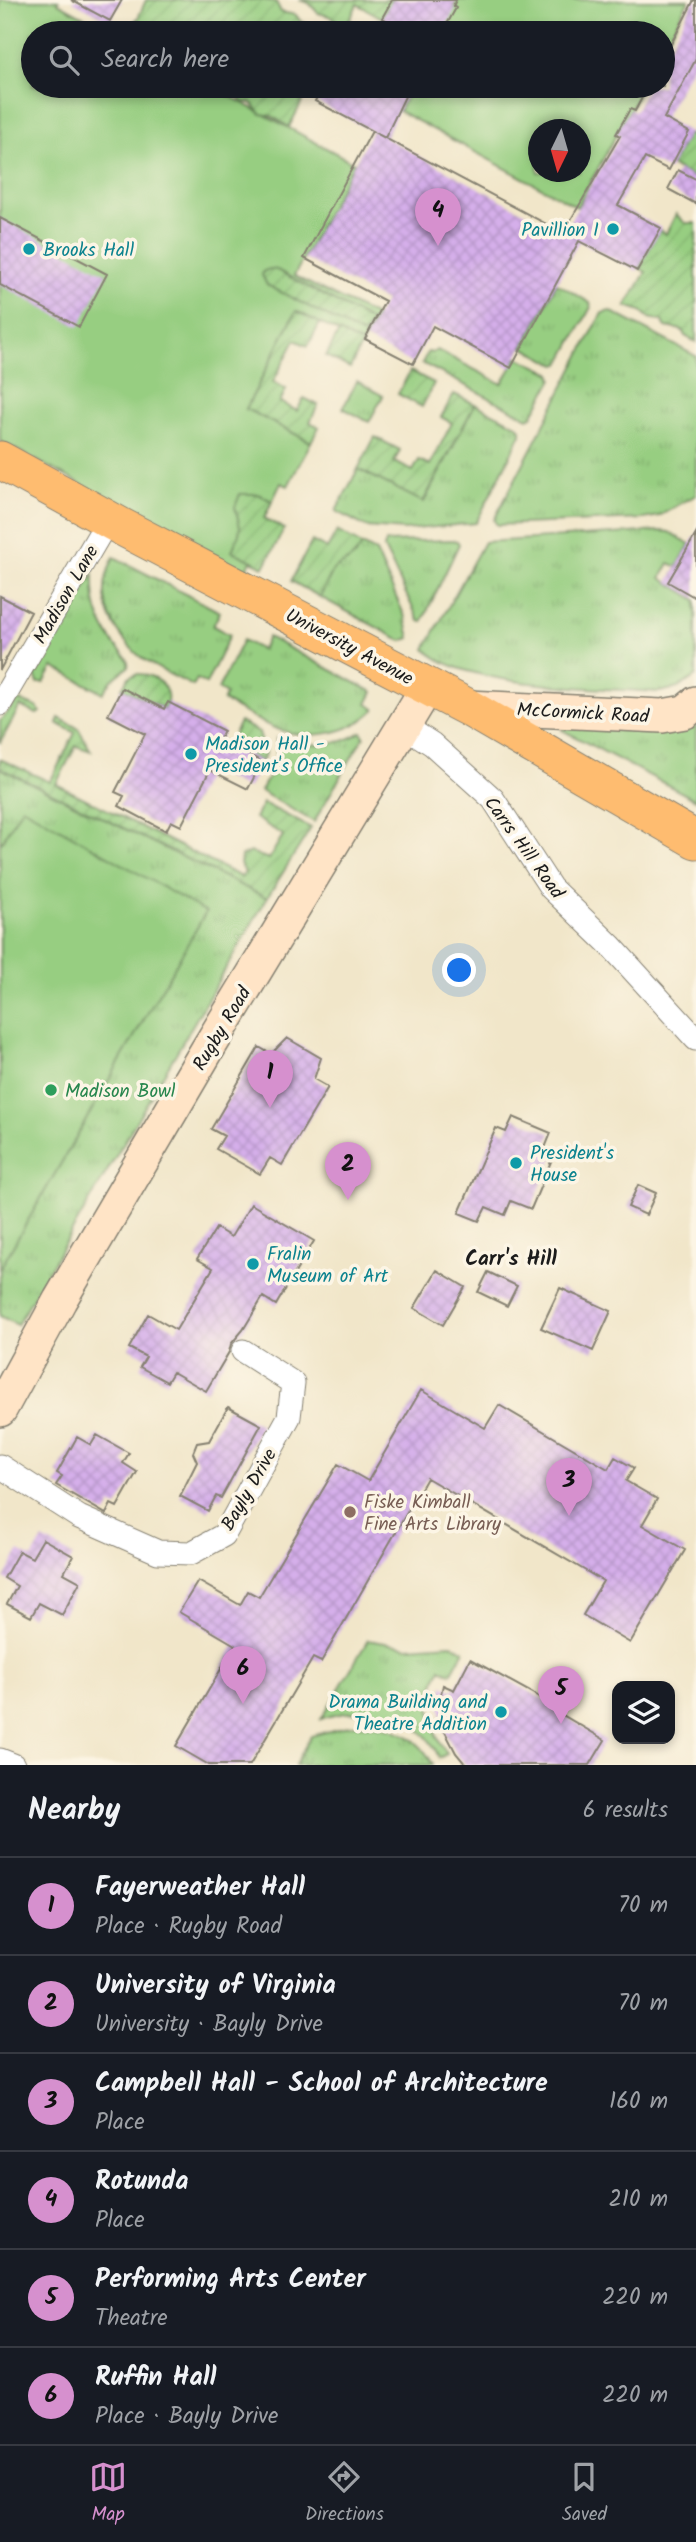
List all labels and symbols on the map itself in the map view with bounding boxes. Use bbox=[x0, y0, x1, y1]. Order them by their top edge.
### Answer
north arrow bbox=[528, 119, 591, 182]
pin: 4 bbox=[415, 188, 461, 246]
place label: Pavillion I bbox=[521, 216, 599, 246]
marker: Pavillion I bbox=[605, 221, 621, 237]
place label: Brooks Hall bbox=[43, 236, 135, 266]
marker: Brooks Hall bbox=[21, 241, 37, 257]
street label: Madison Lane bbox=[26, 539, 108, 650]
street label: University Avenue bbox=[280, 601, 419, 694]
street label: McCormick Road bbox=[516, 696, 650, 732]
place label: Madison Hall - President's Office bbox=[205, 730, 343, 782]
marker: Madison Hall - President's Office bbox=[183, 746, 199, 762]
street label: Carrs Hill Road bbox=[476, 790, 571, 906]
your location bbox=[442, 953, 476, 987]
street label: Rugby Road bbox=[186, 981, 260, 1077]
pin: 1 bbox=[247, 1050, 293, 1108]
place label: Madison Bowl bbox=[65, 1077, 176, 1107]
marker: Madison Bowl bbox=[43, 1082, 59, 1098]
place label: President's House bbox=[530, 1139, 614, 1191]
pin: 2 bbox=[325, 1142, 371, 1200]
marker: President's House bbox=[508, 1155, 524, 1171]
place label: Fralin Museum of Art bbox=[267, 1240, 389, 1292]
district label: Carr's Hill bbox=[465, 1243, 557, 1276]
marker: Fralin Museum of Art bbox=[245, 1256, 261, 1272]
street label: Bayly Drive bbox=[214, 1443, 286, 1537]
pin: 3 bbox=[546, 1458, 592, 1516]
place label: Fiske Kimball Fine Arts Library bbox=[364, 1488, 502, 1540]
marker: Fiske Kimball Fine Arts Library bbox=[342, 1504, 358, 1520]
pin: 6 bbox=[220, 1646, 266, 1704]
pin: 5 bbox=[538, 1666, 584, 1724]
place label: Drama Building and Theatre Addition bbox=[328, 1688, 488, 1740]
marker: Drama Building and Theatre Addition bbox=[493, 1704, 509, 1720]

